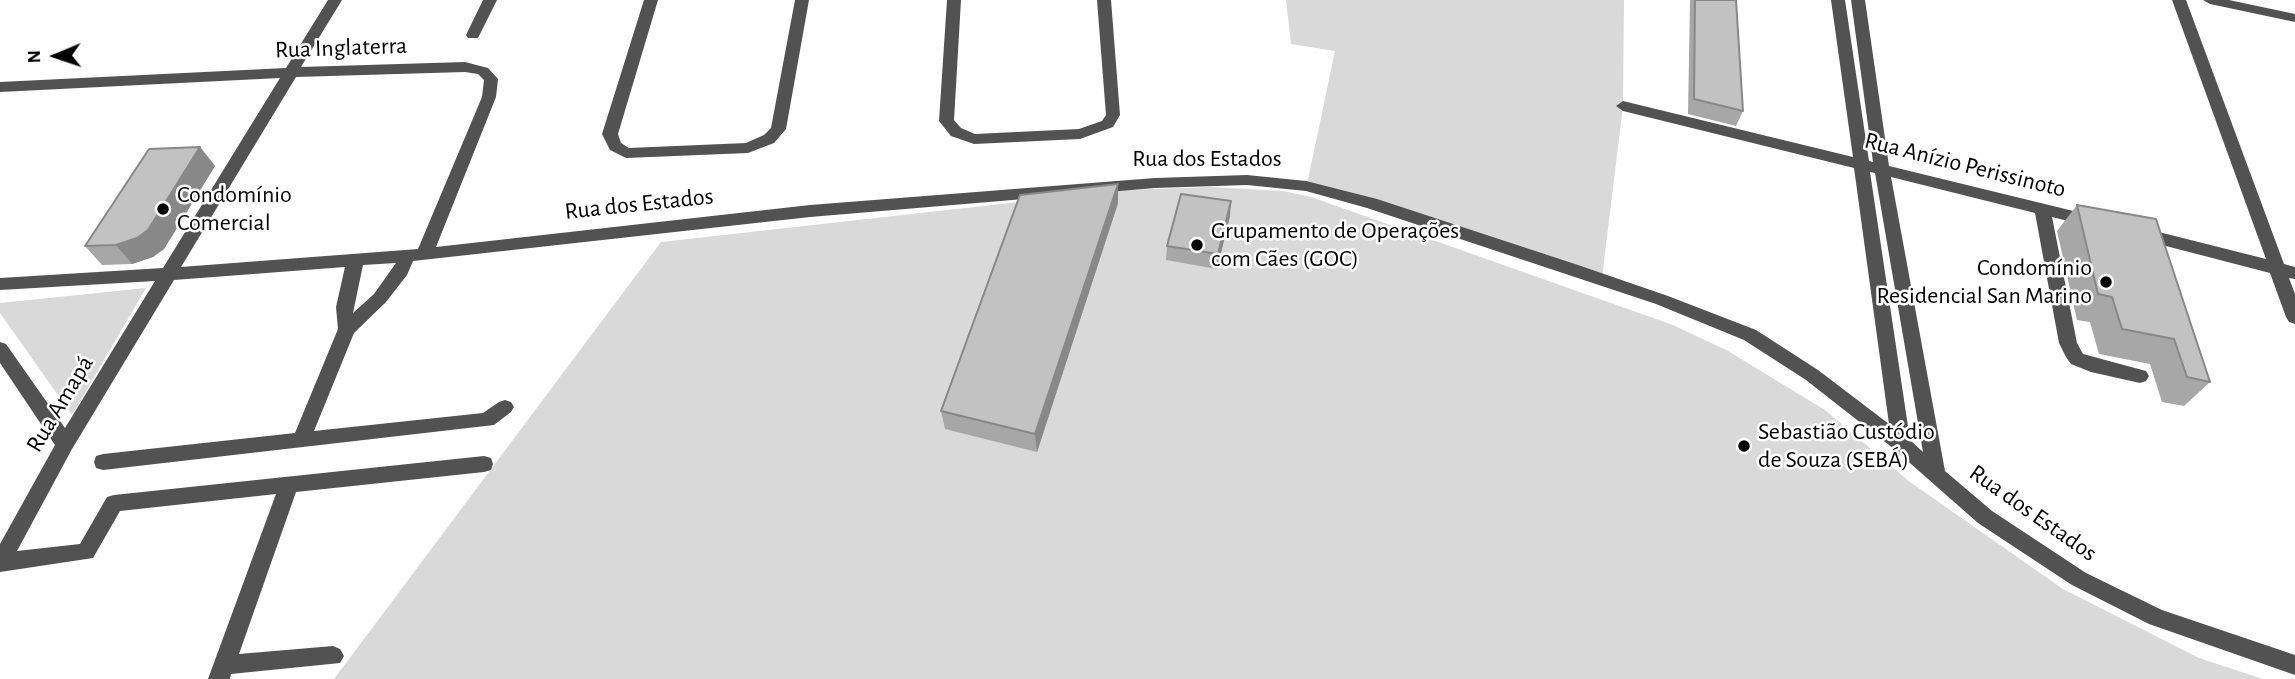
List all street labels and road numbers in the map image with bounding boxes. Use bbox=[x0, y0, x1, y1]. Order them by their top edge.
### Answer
street label: Rua Inglaterra bbox=[274, 31, 408, 65]
street label: Rua Anízio Perissinoto bbox=[1861, 126, 2069, 204]
street label: Rua dos Estados bbox=[1132, 145, 1282, 173]
street label: Rua dos Estados bbox=[563, 182, 715, 226]
street label: Rua Amapá bbox=[20, 351, 100, 457]
street label: Rua dos Estados bbox=[1964, 458, 2102, 568]

